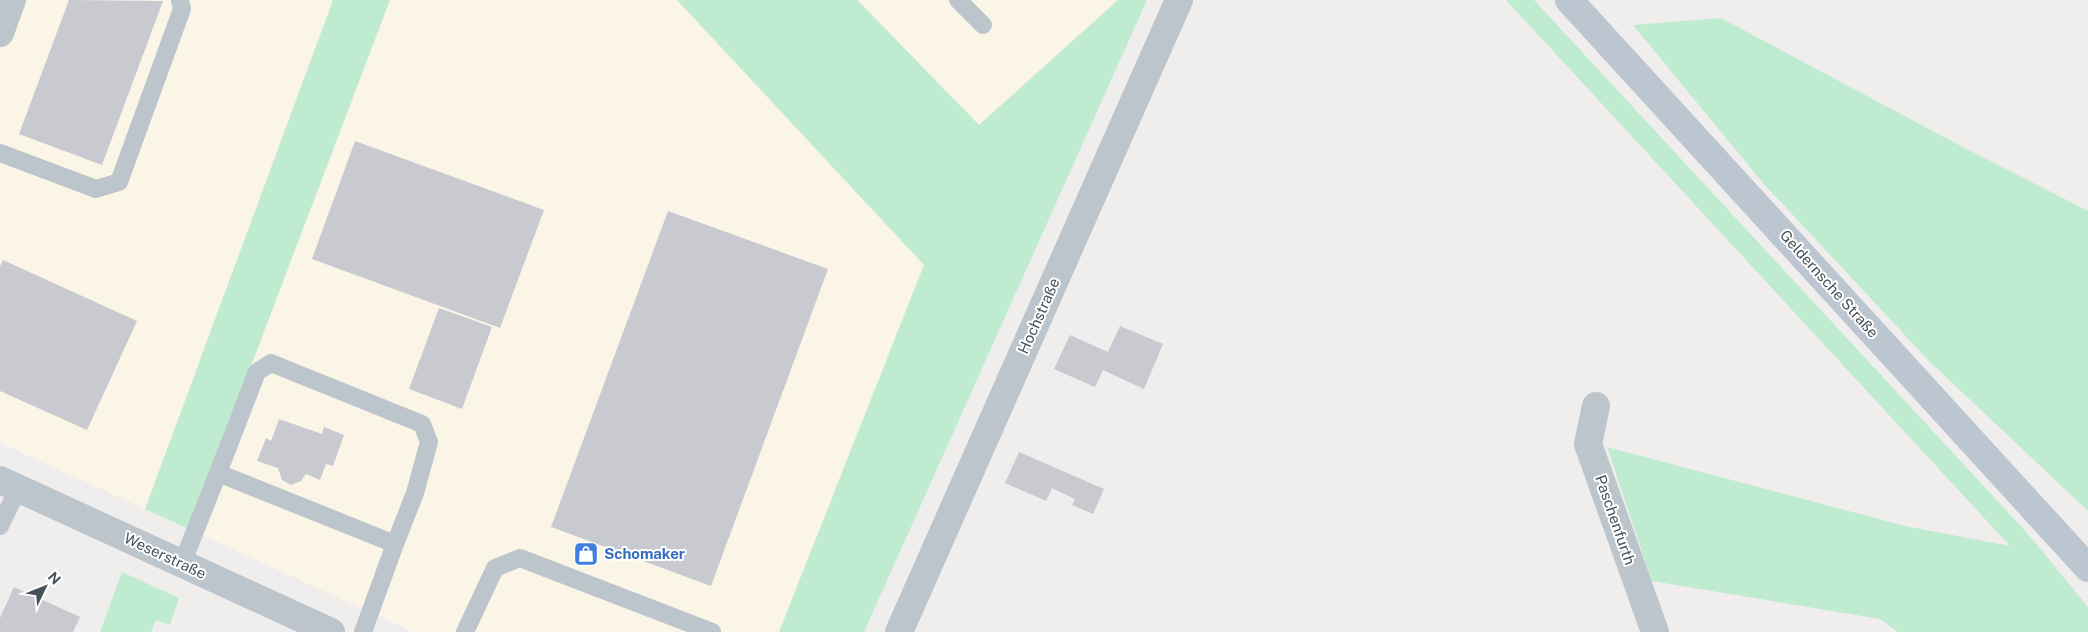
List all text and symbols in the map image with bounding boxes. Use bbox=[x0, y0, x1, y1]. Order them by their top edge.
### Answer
street label: Geldernsche Straße bbox=[1777, 226, 1882, 341]
street label: Hochstraße bbox=[1014, 275, 1063, 356]
street label: Paschenfurth bbox=[1592, 473, 1639, 567]
street label: Weserstraße bbox=[122, 529, 209, 582]
shop icon: Schomaker bbox=[573, 541, 599, 567]
place label: Schomaker bbox=[604, 545, 685, 562]
north arrow bbox=[20, 562, 70, 612]
text: N bbox=[45, 569, 64, 588]

